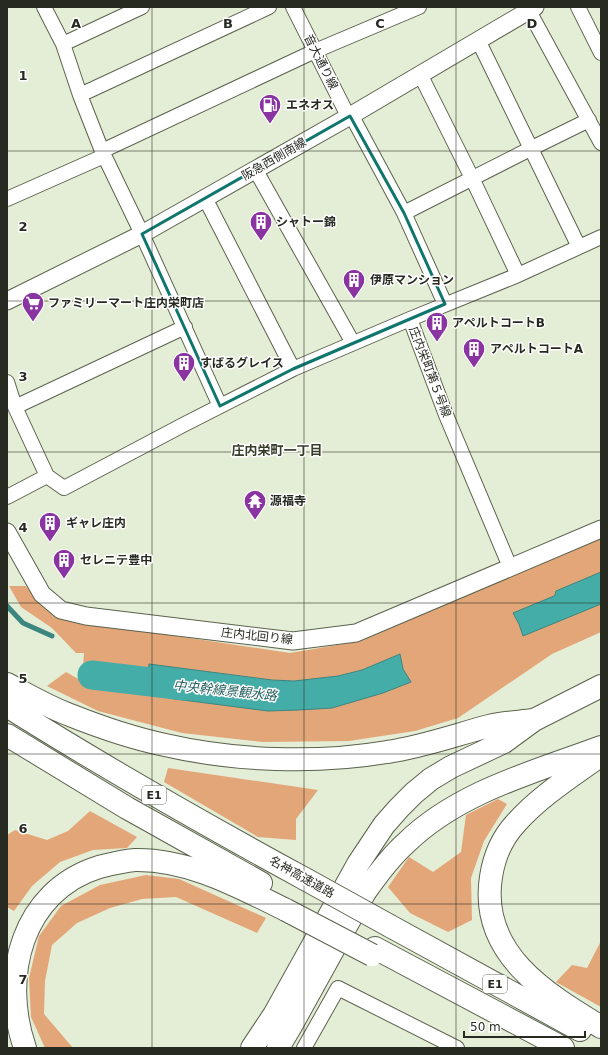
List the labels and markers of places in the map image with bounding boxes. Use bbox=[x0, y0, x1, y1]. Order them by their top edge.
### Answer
fuel station icon: エネオス bbox=[257, 92, 283, 125]
place label: エネオス bbox=[286, 98, 334, 112]
building icon: シャトー錦 bbox=[248, 209, 274, 242]
place label: シャトー錦 bbox=[276, 215, 336, 229]
building icon: 伊原マンション bbox=[341, 267, 367, 300]
place label: 伊原マンション bbox=[370, 273, 454, 287]
supermarket icon: ファミリーマート庄内栄町店 bbox=[20, 290, 46, 323]
place label: ファミリーマート庄内栄町店 bbox=[48, 296, 204, 310]
building icon: アペルトコートB bbox=[424, 310, 450, 343]
place label: アペルトコートB bbox=[452, 316, 545, 330]
building icon: アペルトコートA bbox=[461, 336, 487, 369]
place label: アペルトコートA bbox=[490, 342, 584, 356]
building icon: すばるグレイス bbox=[171, 350, 197, 383]
place label: すばるグレイス bbox=[200, 356, 284, 370]
temple icon: 源福寺 bbox=[242, 488, 268, 521]
place label: 源福寺 bbox=[270, 494, 306, 508]
building icon: ギャレ庄内 bbox=[37, 510, 63, 543]
place label: ギャレ庄内 bbox=[66, 516, 126, 530]
building icon: セレニテ豊中 bbox=[51, 547, 77, 580]
place label: セレニテ豊中 bbox=[80, 553, 152, 567]

